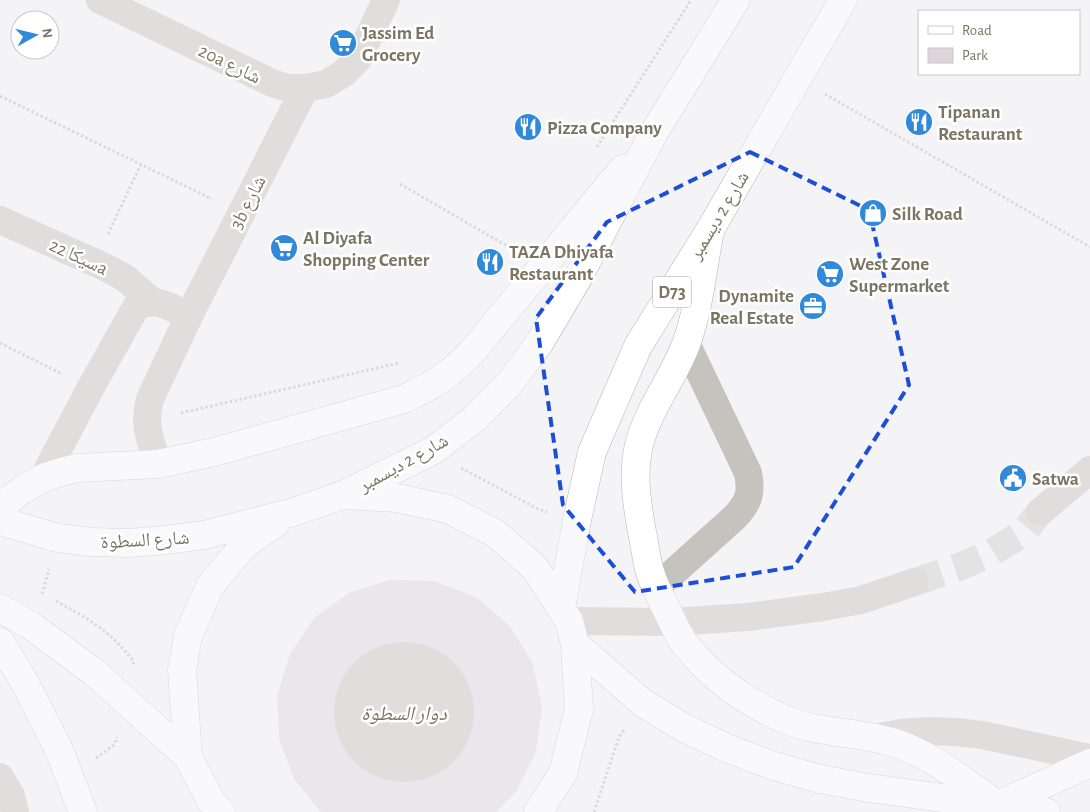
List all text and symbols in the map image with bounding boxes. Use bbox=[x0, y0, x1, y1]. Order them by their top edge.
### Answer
north arrow bbox=[10, 10, 60, 60]
legend bbox=[918, 10, 1080, 75]
text: Road bbox=[962, 23, 992, 38]
place label: Jassim Ed Grocery bbox=[362, 24, 434, 65]
text: N bbox=[39, 28, 54, 39]
supermarket icon: Jassim Ed Grocery bbox=[328, 28, 358, 58]
street label: 20a شارع bbox=[195, 41, 263, 88]
text: Park bbox=[962, 48, 988, 63]
place label: Tipanan Restaurant bbox=[938, 103, 1023, 144]
restaurant icon: Tipanan Restaurant bbox=[904, 107, 934, 137]
restaurant icon: Pizza Company bbox=[513, 112, 543, 142]
place label: Pizza Company bbox=[547, 119, 662, 138]
street label: شارع 2 ديسمبر bbox=[685, 168, 754, 265]
street label: 3b شارع bbox=[227, 173, 271, 233]
shop icon: Silk Road bbox=[858, 198, 888, 228]
place label: Silk Road bbox=[892, 205, 963, 224]
place label: Al Diyafa Shopping Center bbox=[303, 229, 430, 270]
supermarket icon: Al Diyafa Shopping Center bbox=[269, 233, 299, 263]
street label: سيكا 22a bbox=[46, 236, 111, 279]
place label: TAZA Dhiyafa Restaurant bbox=[509, 243, 614, 284]
restaurant icon: TAZA Dhiyafa Restaurant bbox=[475, 247, 505, 277]
place label: West Zone Supermarket bbox=[849, 255, 950, 296]
supermarket icon: West Zone Supermarket bbox=[815, 259, 845, 289]
road number: D73 bbox=[653, 276, 691, 308]
place label: Dynamite Real Estate bbox=[710, 287, 794, 328]
office icon: Dynamite Real Estate bbox=[798, 291, 828, 321]
street label: شارع 2 ديسمبر bbox=[355, 431, 452, 497]
public building icon: Satwa bbox=[998, 463, 1028, 493]
place label: Satwa bbox=[1032, 470, 1079, 489]
street label: شارع السطوة bbox=[100, 529, 190, 553]
water label: دوار السطوة bbox=[361, 704, 447, 725]

